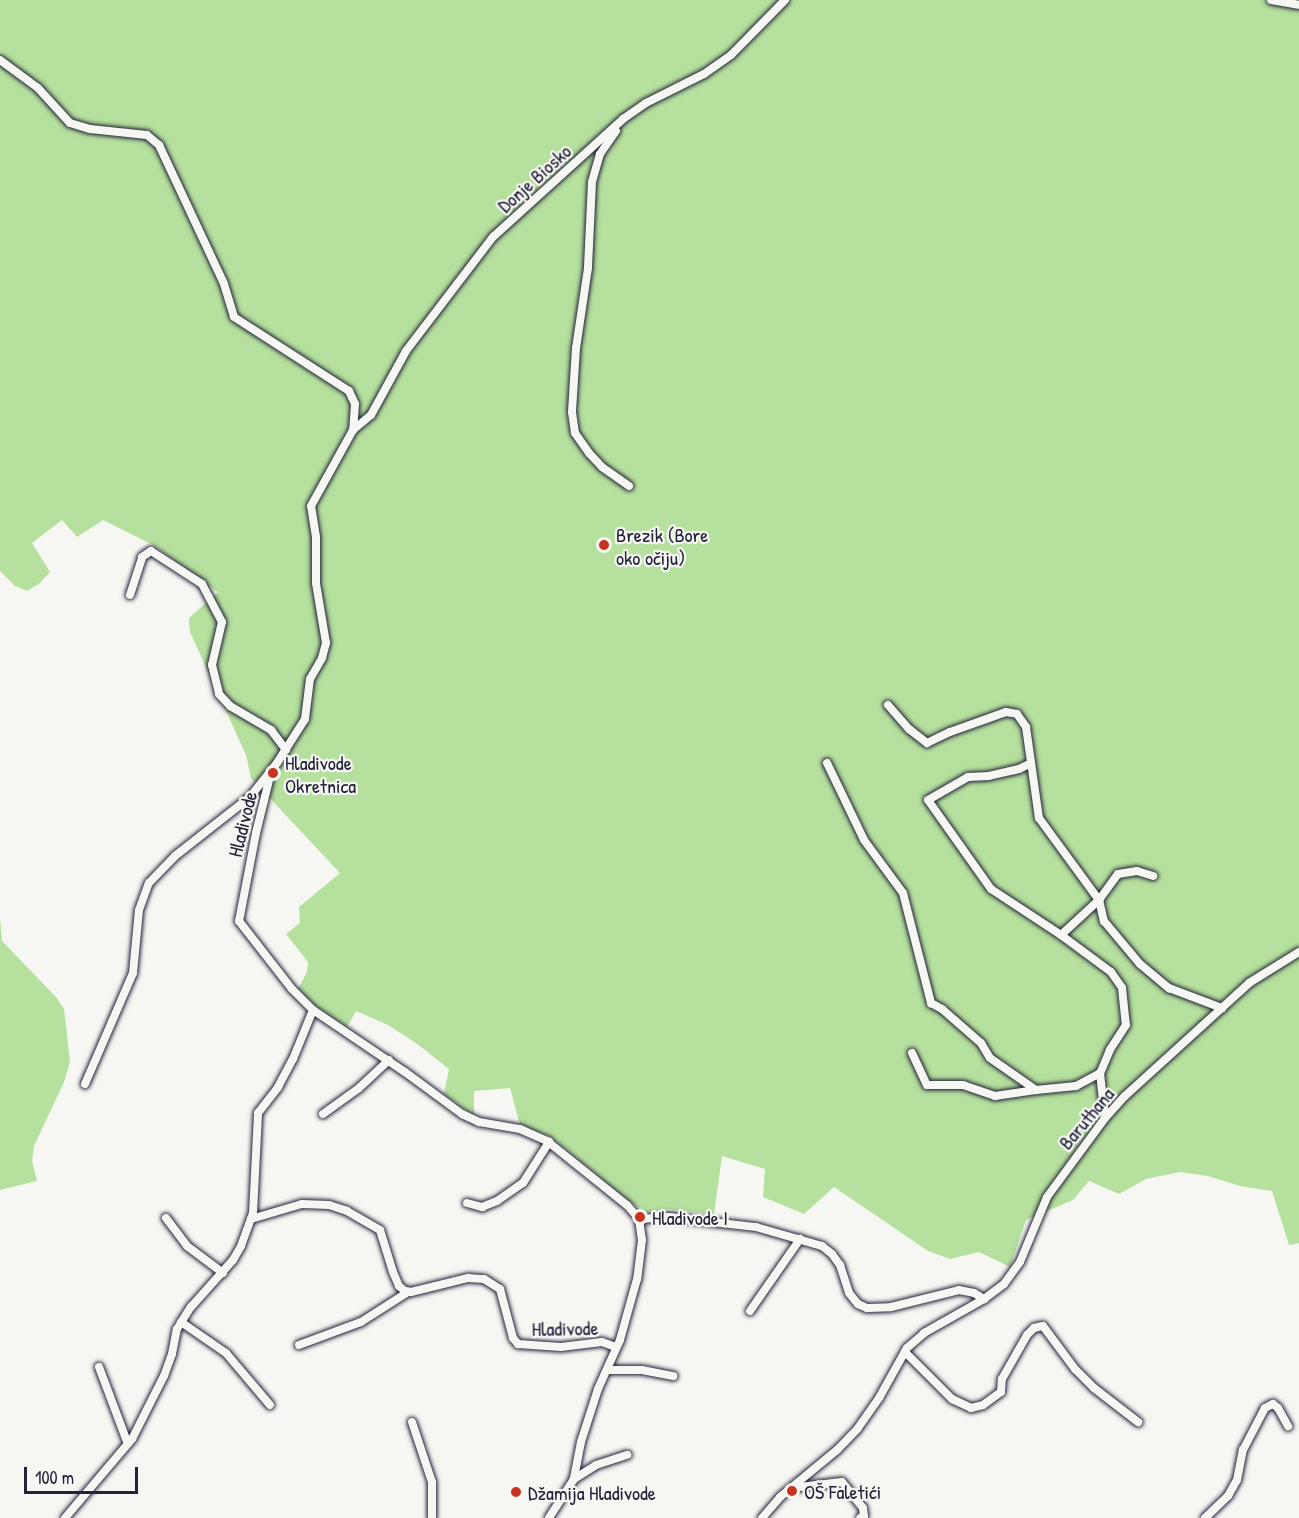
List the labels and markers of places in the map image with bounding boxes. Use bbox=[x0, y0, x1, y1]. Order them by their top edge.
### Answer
place label: Brezik (Bore oko očiju) bbox=[616, 522, 708, 569]
marker: Brezik (Bore oko očiju) bbox=[597, 538, 611, 552]
place label: Hladivode Okretnica bbox=[285, 750, 356, 797]
marker: Hladivode Okretnica bbox=[266, 766, 280, 780]
place label: Hladivode I bbox=[652, 1205, 728, 1229]
marker: Hladivode I bbox=[633, 1210, 647, 1224]
place label: OŠ Faletići bbox=[804, 1479, 881, 1503]
place label: Džamija Hladivode bbox=[528, 1480, 656, 1504]
marker: OŠ Faletići bbox=[785, 1484, 799, 1498]
marker: Džamija Hladivode bbox=[509, 1485, 523, 1499]

